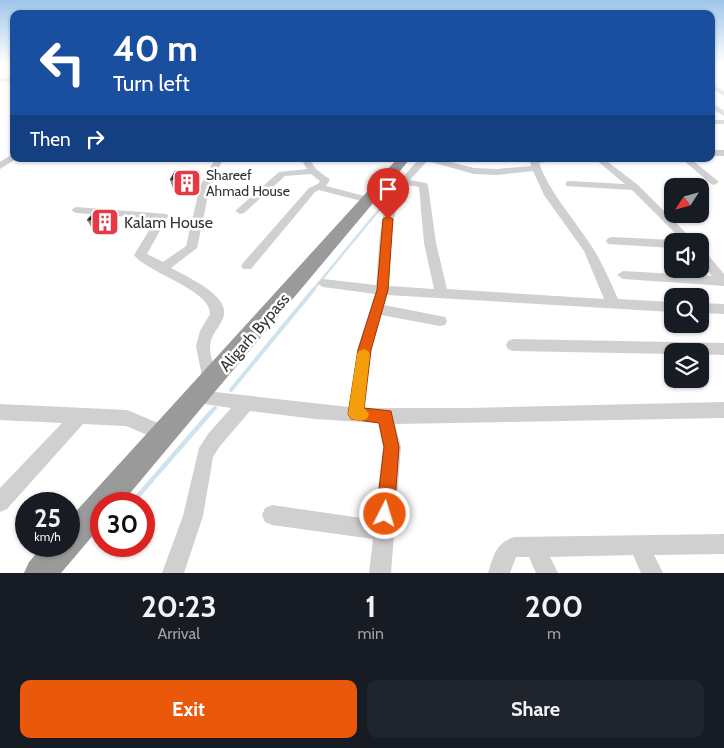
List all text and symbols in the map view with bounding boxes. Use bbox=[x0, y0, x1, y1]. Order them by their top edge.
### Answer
text: 40 m bbox=[113, 27, 198, 70]
icon: left bbox=[30, 30, 95, 95]
text: Turn left bbox=[113, 70, 190, 97]
icon: right bbox=[81, 125, 109, 153]
text: Then bbox=[30, 128, 71, 151]
place label: Shareef Ahmad House bbox=[206, 166, 290, 200]
building icon: Shareef Ahmad House bbox=[172, 168, 202, 198]
pin bbox=[367, 168, 409, 219]
icon: arrive bbox=[374, 175, 402, 203]
north arrow bbox=[664, 178, 709, 222]
map controls bbox=[664, 178, 709, 388]
building icon: Kalam House bbox=[90, 207, 120, 237]
place label: Kalam House bbox=[124, 213, 213, 232]
button: sound bbox=[664, 233, 709, 278]
button: search bbox=[664, 288, 709, 333]
street label: Aligarh Bypass bbox=[215, 289, 294, 375]
button: layers bbox=[664, 343, 709, 388]
position arrow bbox=[358, 487, 410, 539]
speed limit sign: 30 bbox=[90, 492, 155, 557]
text: 25 bbox=[34, 503, 61, 533]
text: km/h bbox=[34, 529, 61, 544]
text: 20:23 bbox=[141, 588, 217, 625]
text: 1 bbox=[365, 588, 376, 625]
text: 200 bbox=[525, 588, 583, 625]
text: Arrival bbox=[157, 624, 200, 643]
text: min bbox=[358, 624, 384, 643]
text: m bbox=[547, 624, 561, 643]
button: Exit bbox=[20, 680, 357, 738]
button: Share bbox=[367, 680, 704, 738]

